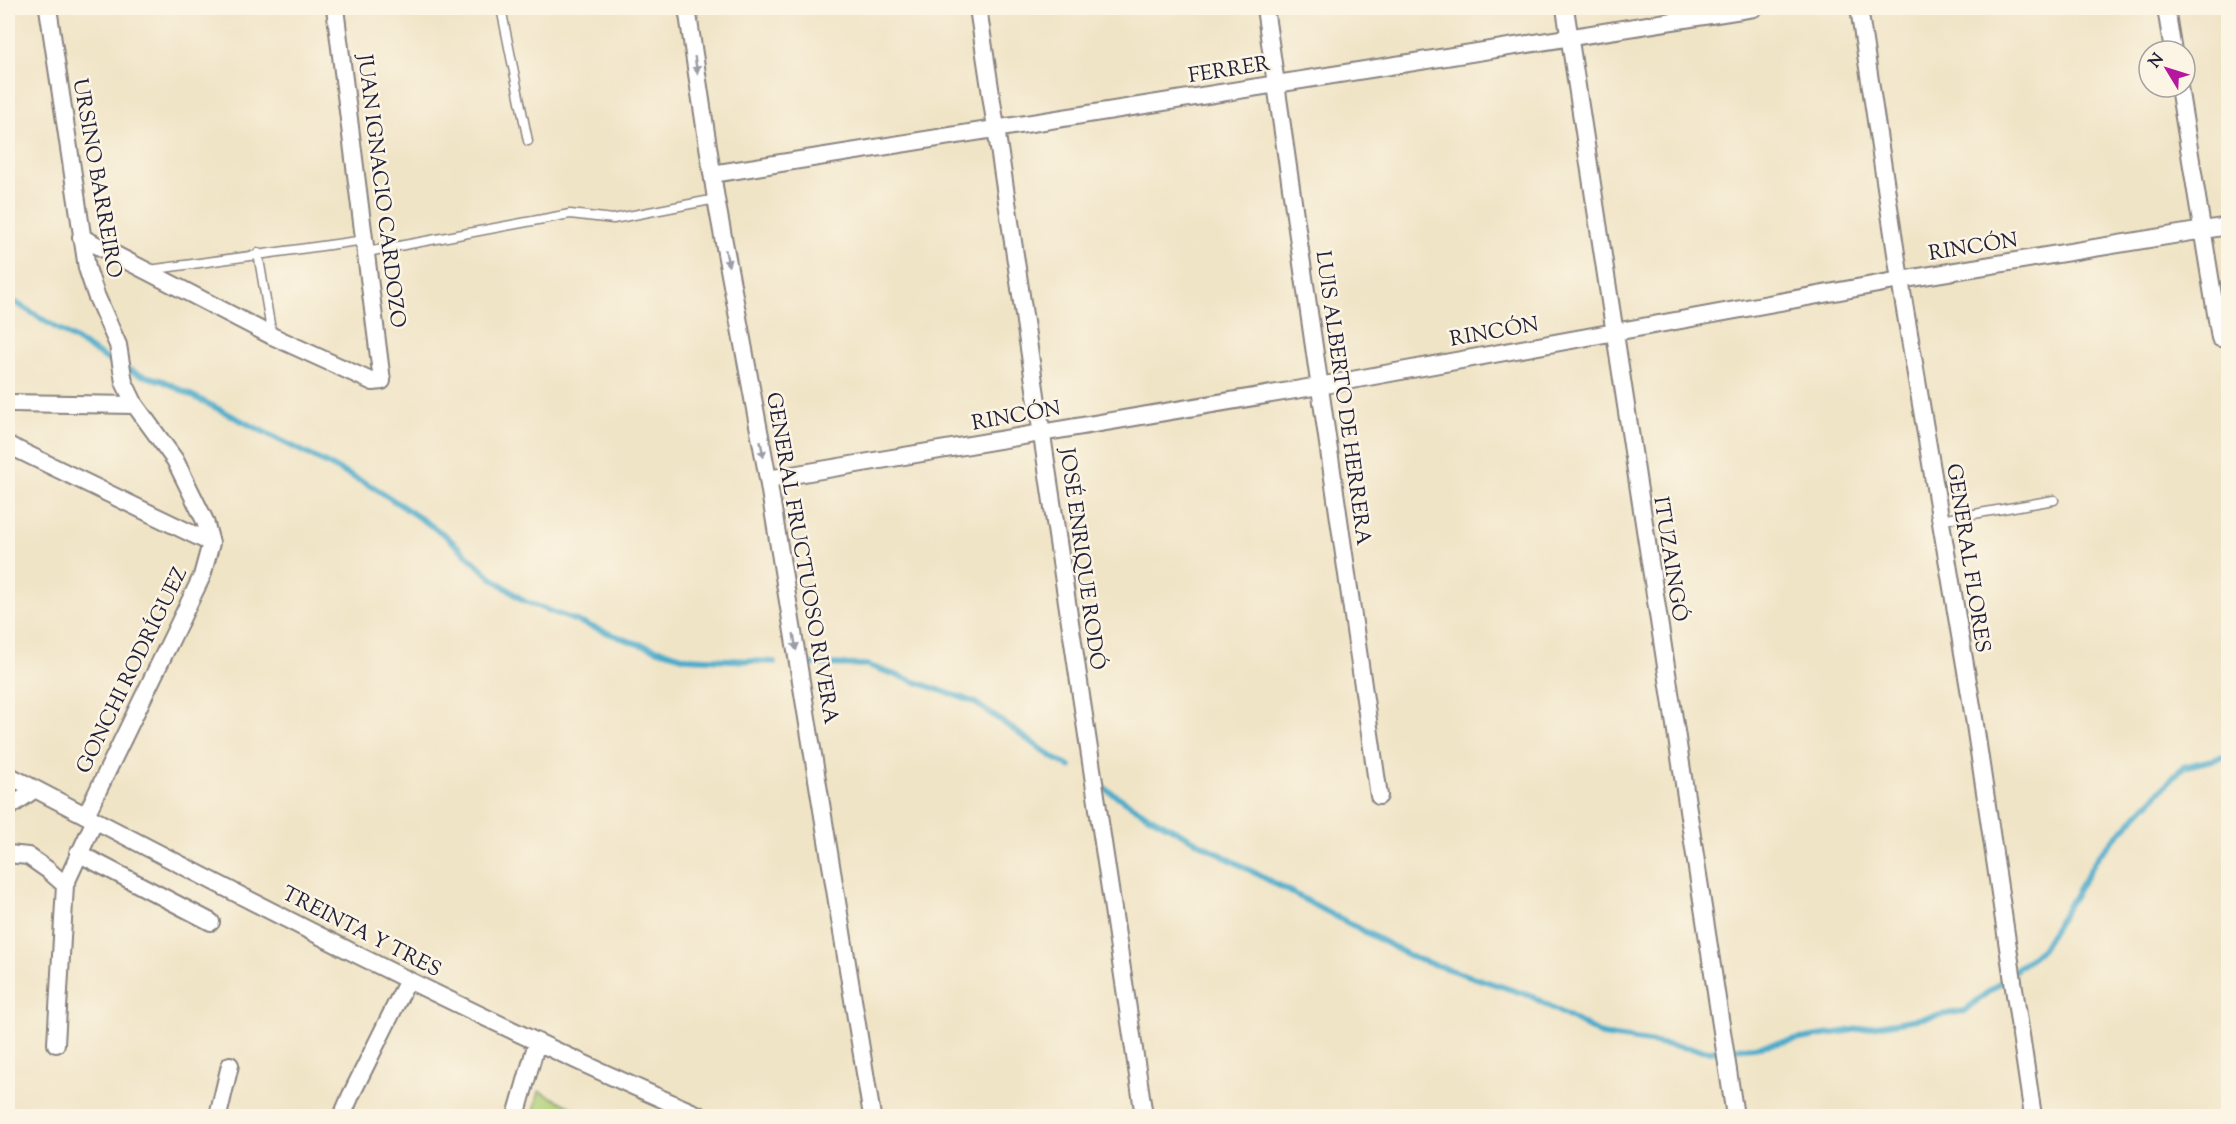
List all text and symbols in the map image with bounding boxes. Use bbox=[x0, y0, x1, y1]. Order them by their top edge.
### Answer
north arrow bbox=[2137, 39, 2197, 99]
text: N bbox=[2144, 49, 2170, 73]
street label: FERRER bbox=[1186, 50, 1272, 92]
street label: JUAN IGNACIO CARDOZO bbox=[348, 52, 412, 330]
one-way arrow bbox=[691, 56, 700, 75]
street label: URSINO BARREIRO bbox=[64, 76, 128, 281]
street label: RINCÓN bbox=[1927, 226, 2020, 270]
one-way arrow bbox=[723, 248, 732, 267]
street label: LUIS ALBERTO DE HERRERA bbox=[1306, 249, 1378, 547]
street label: RINCÓN bbox=[1447, 310, 1542, 356]
street label: GENERAL FRUCTUOSO RIVERA bbox=[757, 390, 845, 727]
street label: RINCÓN bbox=[969, 394, 1064, 440]
one-way arrow bbox=[758, 440, 767, 459]
street label: JOSÉ ENRIQUE RODÓ bbox=[1050, 445, 1111, 672]
street label: GENERAL FLORES bbox=[1937, 462, 1997, 655]
street label: ITUZAINGÓ bbox=[1644, 495, 1694, 624]
street label: GONCHI RODRÍGUEZ bbox=[70, 562, 196, 779]
one-way arrow bbox=[790, 632, 799, 651]
street label: TREINTA Y TRES bbox=[276, 880, 446, 986]

